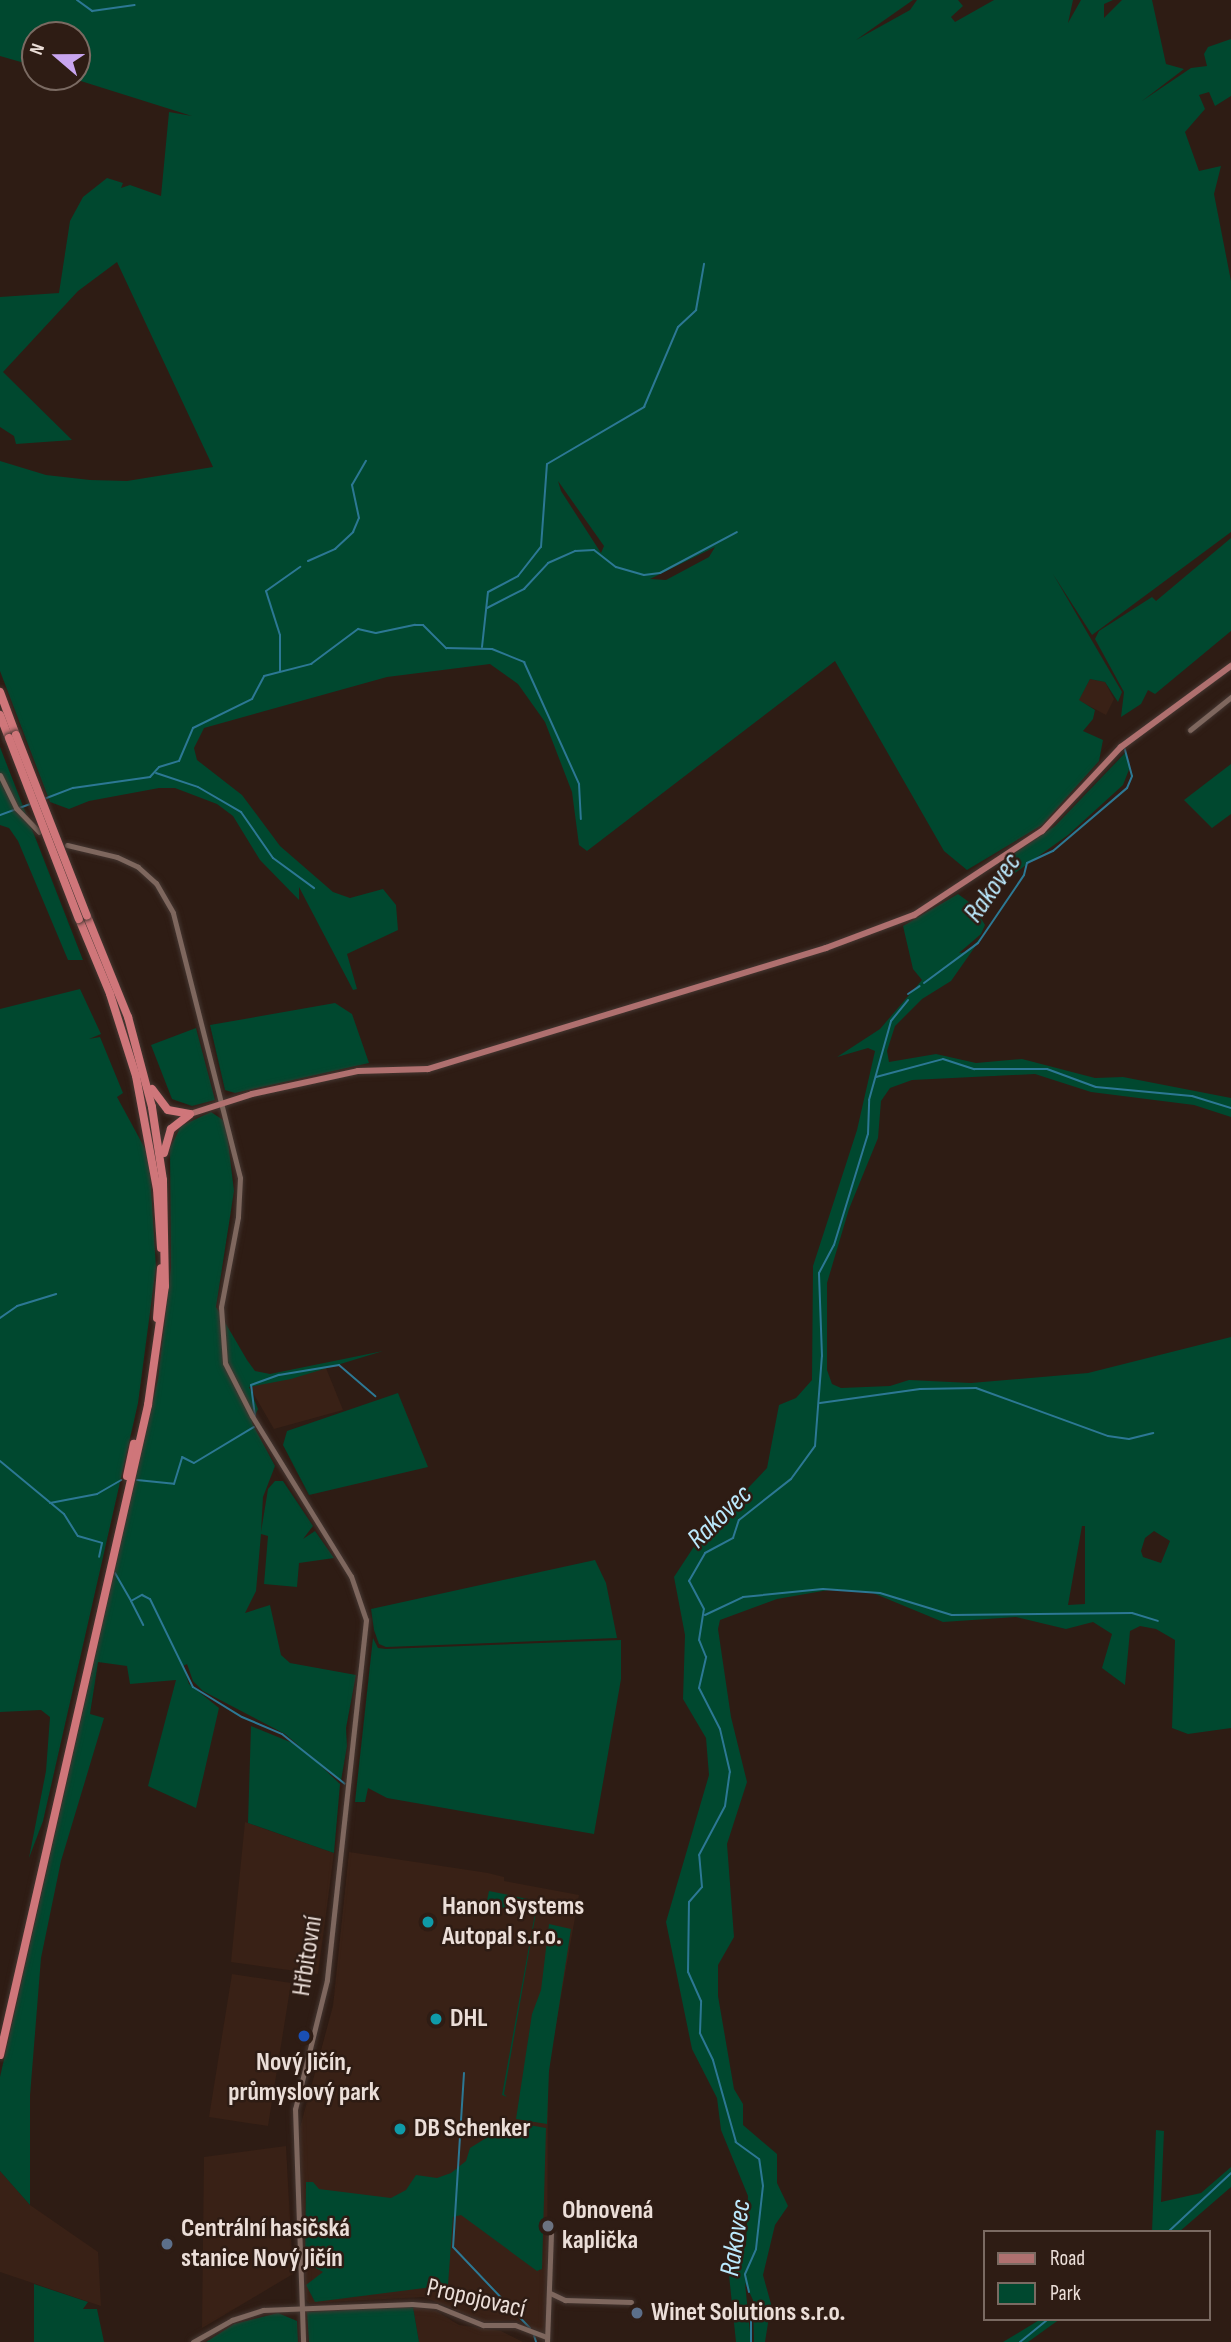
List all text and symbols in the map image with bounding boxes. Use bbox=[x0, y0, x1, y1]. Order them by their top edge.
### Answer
north arrow bbox=[21, 21, 91, 91]
text: N bbox=[25, 41, 50, 58]
water label: Rakovec bbox=[957, 847, 1029, 929]
water label: Rakovec bbox=[681, 1478, 759, 1556]
place label: Hanon Systems Autopal s.r.o. bbox=[442, 1891, 584, 1952]
street label: Hřbitovní bbox=[286, 1914, 330, 1998]
marker: Hanon Systems Autopal s.r.o. bbox=[420, 1914, 436, 1930]
place label: DHL bbox=[450, 2003, 488, 2035]
marker: DHL bbox=[428, 2011, 444, 2027]
marker: Nový Jičín, průmyslový park bbox=[296, 2028, 312, 2044]
place label: Nový Jičín, průmyslový park bbox=[228, 2047, 380, 2108]
place label: DB Schenker bbox=[414, 2113, 530, 2145]
marker: DB Schenker bbox=[392, 2121, 408, 2137]
place label: Obnovená kaplička bbox=[562, 2195, 653, 2256]
water label: Rakovec bbox=[713, 2197, 759, 2279]
place label: Centrální hasičská stanice Nový Jičín bbox=[181, 2213, 350, 2274]
marker: Obnovená kaplička bbox=[540, 2218, 556, 2234]
legend bbox=[982, 2230, 1210, 2321]
marker: Centrální hasičská stanice Nový Jičín bbox=[159, 2236, 175, 2252]
text: Road bbox=[1050, 2246, 1085, 2271]
street label: Propojovací bbox=[424, 2272, 528, 2326]
text: Park bbox=[1050, 2281, 1081, 2306]
place label: Winet Solutions s.r.o. bbox=[651, 2297, 845, 2329]
marker: Winet Solutions s.r.o. bbox=[629, 2305, 645, 2321]

